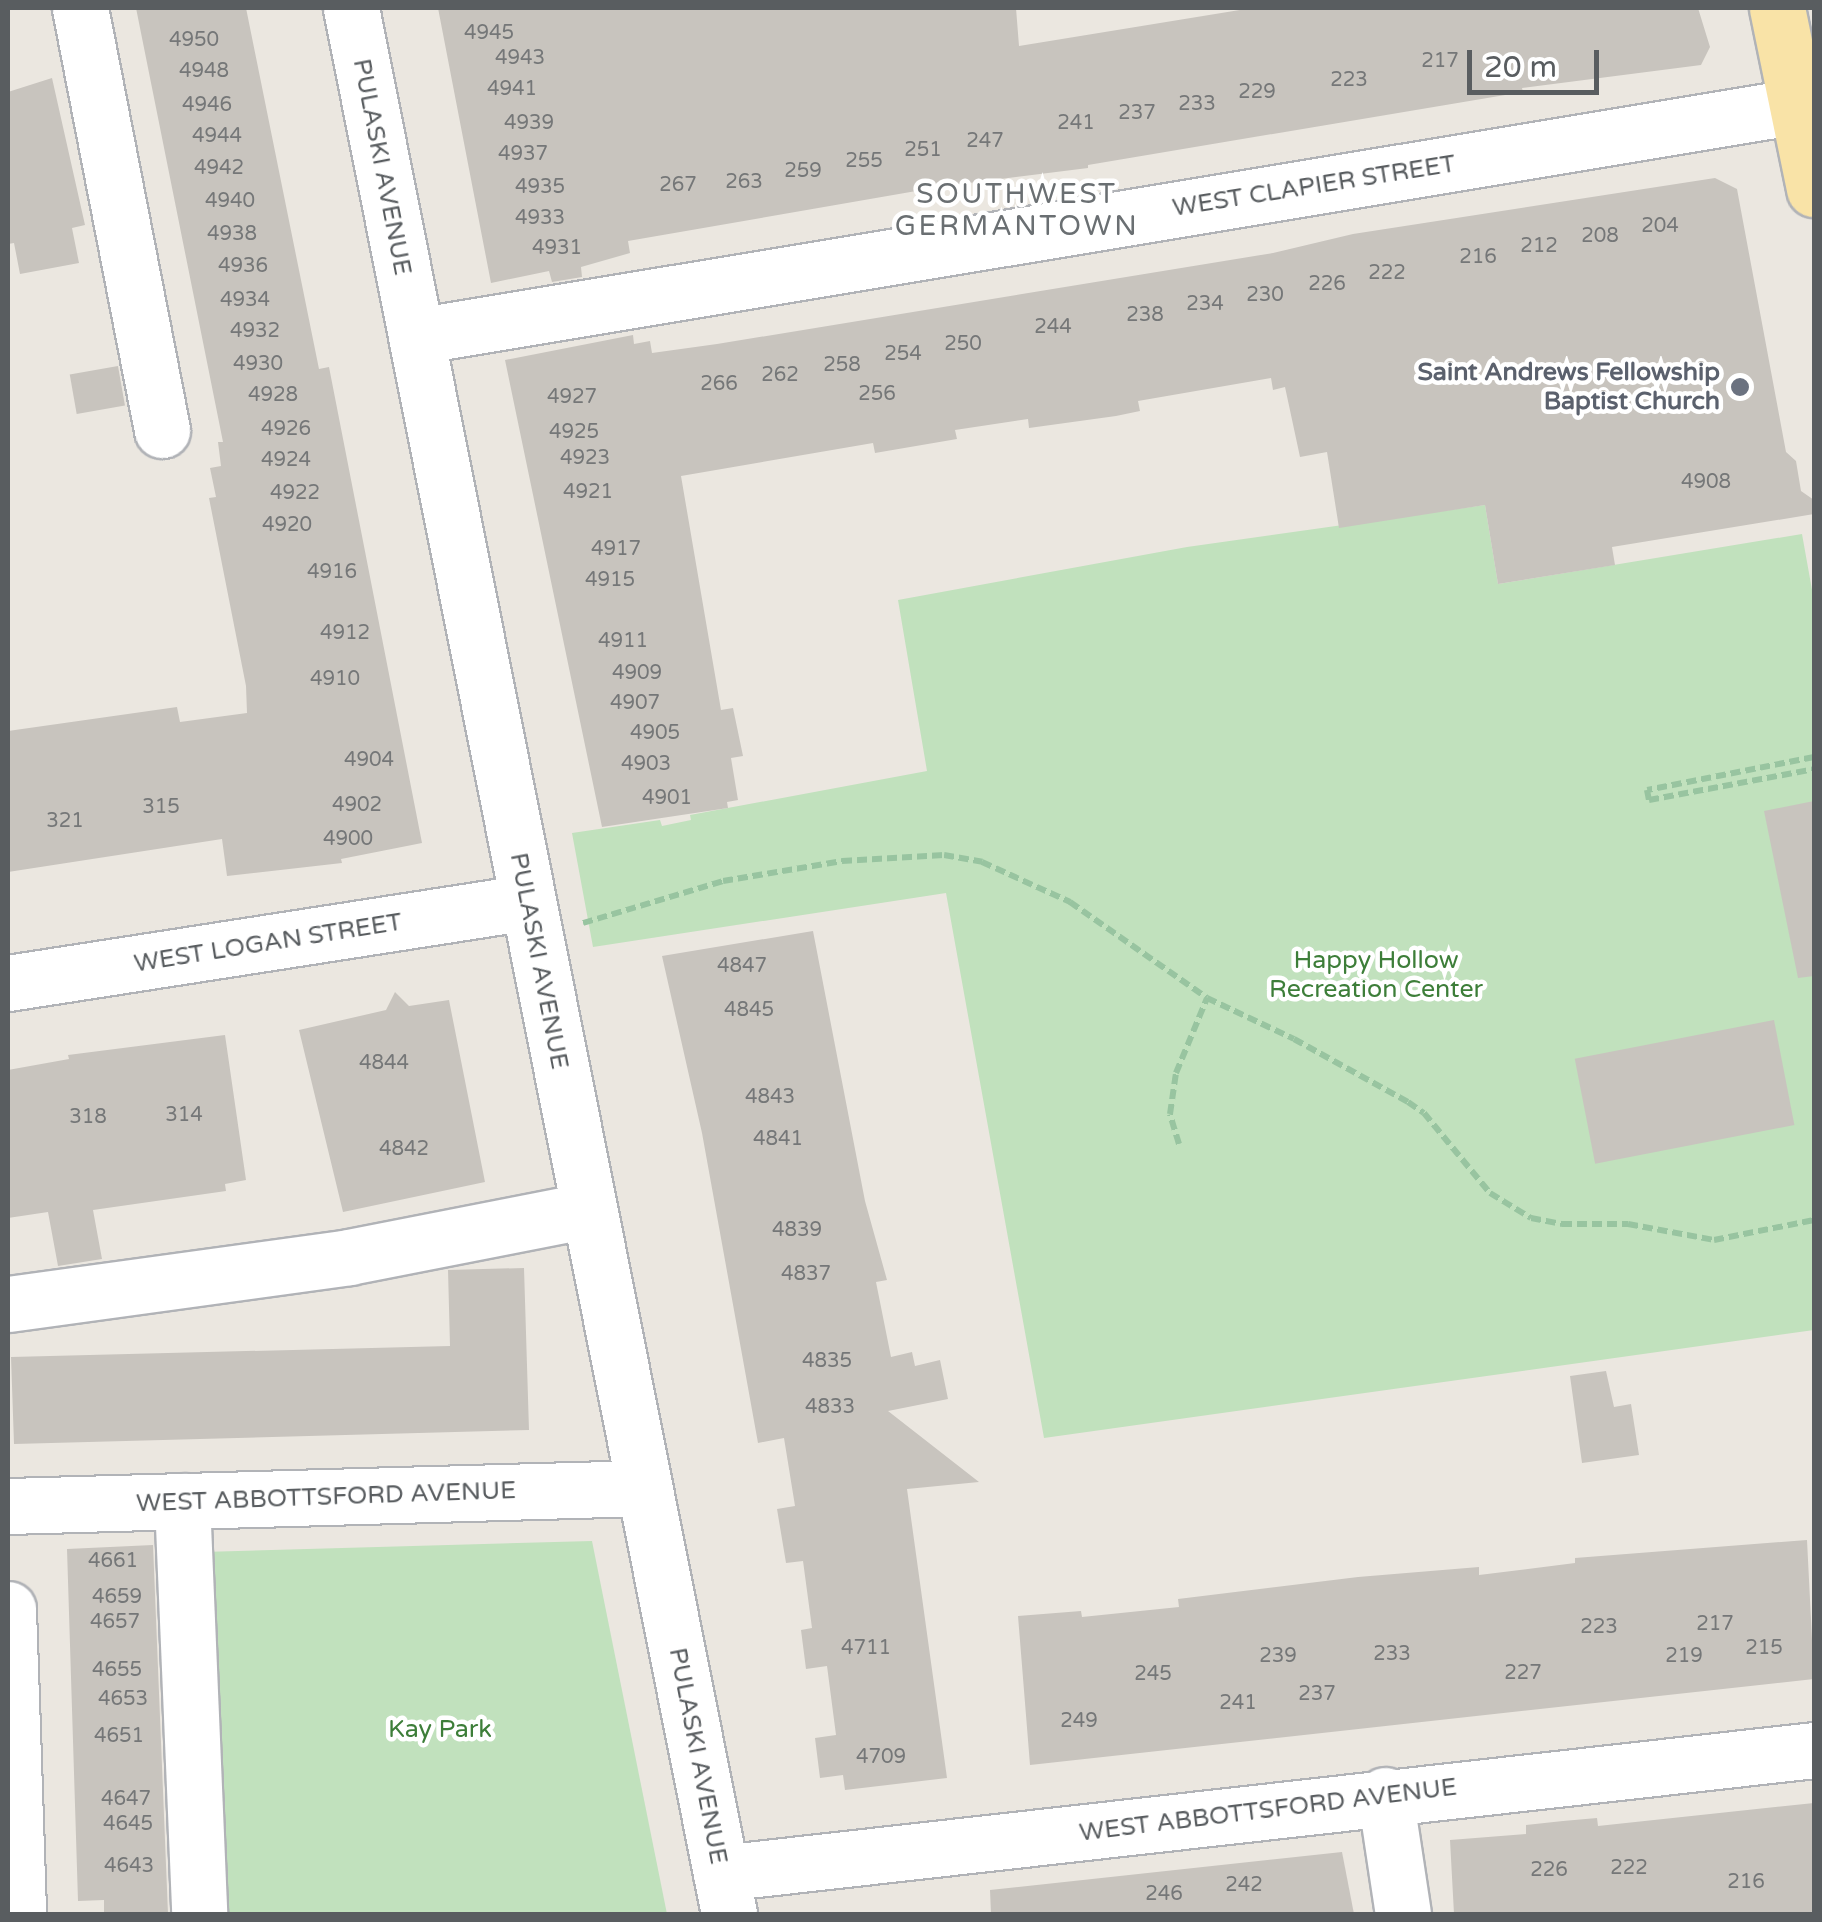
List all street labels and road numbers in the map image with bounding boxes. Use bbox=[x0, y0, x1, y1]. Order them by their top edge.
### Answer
street label: PULASKI AVENUE bbox=[346, 56, 418, 278]
street label: WEST CLAPIER STREET bbox=[1170, 149, 1458, 223]
street label: PULASKI AVENUE bbox=[503, 850, 575, 1072]
street label: WEST LOGAN STREET bbox=[132, 907, 404, 979]
street label: WEST ABBOTTSFORD AVENUE bbox=[136, 1475, 516, 1519]
street label: PULASKI AVENUE bbox=[662, 1645, 734, 1867]
street label: WEST ABBOTTSFORD AVENUE bbox=[1078, 1772, 1458, 1848]

